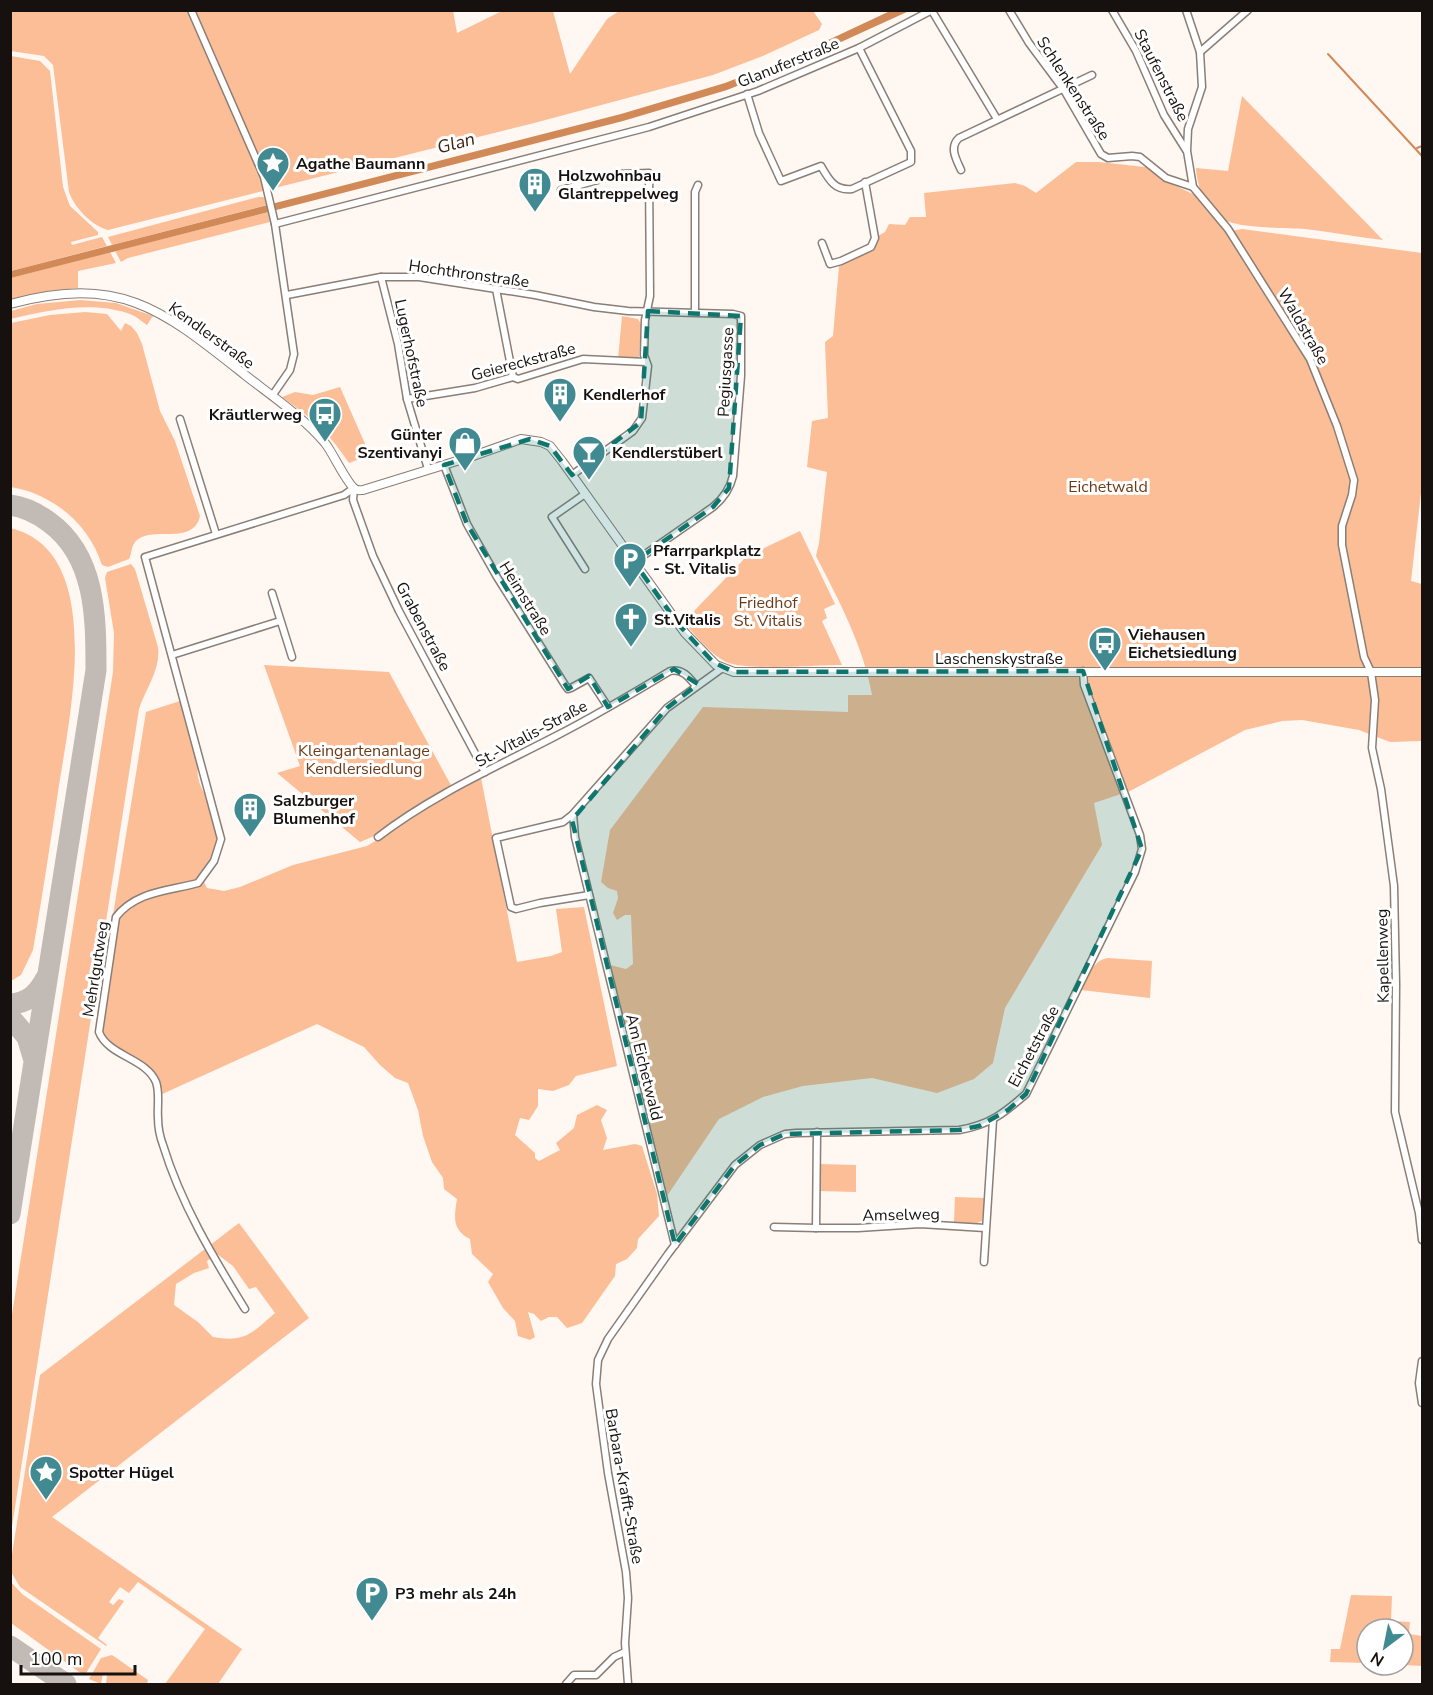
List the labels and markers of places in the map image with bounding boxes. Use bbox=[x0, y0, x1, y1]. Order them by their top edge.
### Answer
place icon: Agathe Baumann bbox=[255, 145, 291, 192]
place label: Agathe Baumann bbox=[296, 153, 425, 175]
place label: Holzwohnbau Glantreppelweg bbox=[558, 165, 679, 205]
building icon: Holzwohnbau Glantreppelweg bbox=[517, 166, 553, 213]
building icon: Kendlerhof bbox=[542, 376, 578, 423]
place label: Kendlerhof bbox=[583, 384, 667, 406]
bus stop icon: Kräutlerweg bbox=[307, 396, 343, 443]
place label: Kräutlerweg bbox=[209, 404, 302, 426]
place label: Günter Szentivanyi bbox=[357, 424, 443, 464]
shop icon: Günter Szentivanyi bbox=[447, 425, 483, 472]
bar icon: Kendlerstüberl bbox=[571, 434, 607, 481]
place label: Kendlerstüberl bbox=[612, 442, 723, 464]
place label: Pfarrparkplatz - St. Vitalis bbox=[653, 540, 761, 580]
parking icon: Pfarrparkplatz - St. Vitalis bbox=[612, 541, 648, 588]
church icon: St.Vitalis bbox=[613, 601, 649, 648]
place label: St.Vitalis bbox=[654, 609, 721, 631]
place label: Viehausen Eichetsiedlung bbox=[1127, 624, 1237, 664]
bus stop icon: Viehausen Eichetsiedlung bbox=[1087, 625, 1123, 672]
place label: Salzburger Blumenhof bbox=[273, 790, 356, 830]
building icon: Salzburger Blumenhof bbox=[232, 791, 268, 838]
place icon: Spotter Hügel bbox=[28, 1454, 64, 1501]
place label: Spotter Hügel bbox=[69, 1462, 174, 1484]
parking icon: P3 mehr als 24h bbox=[354, 1575, 390, 1622]
place label: P3 mehr als 24h bbox=[395, 1583, 516, 1605]

